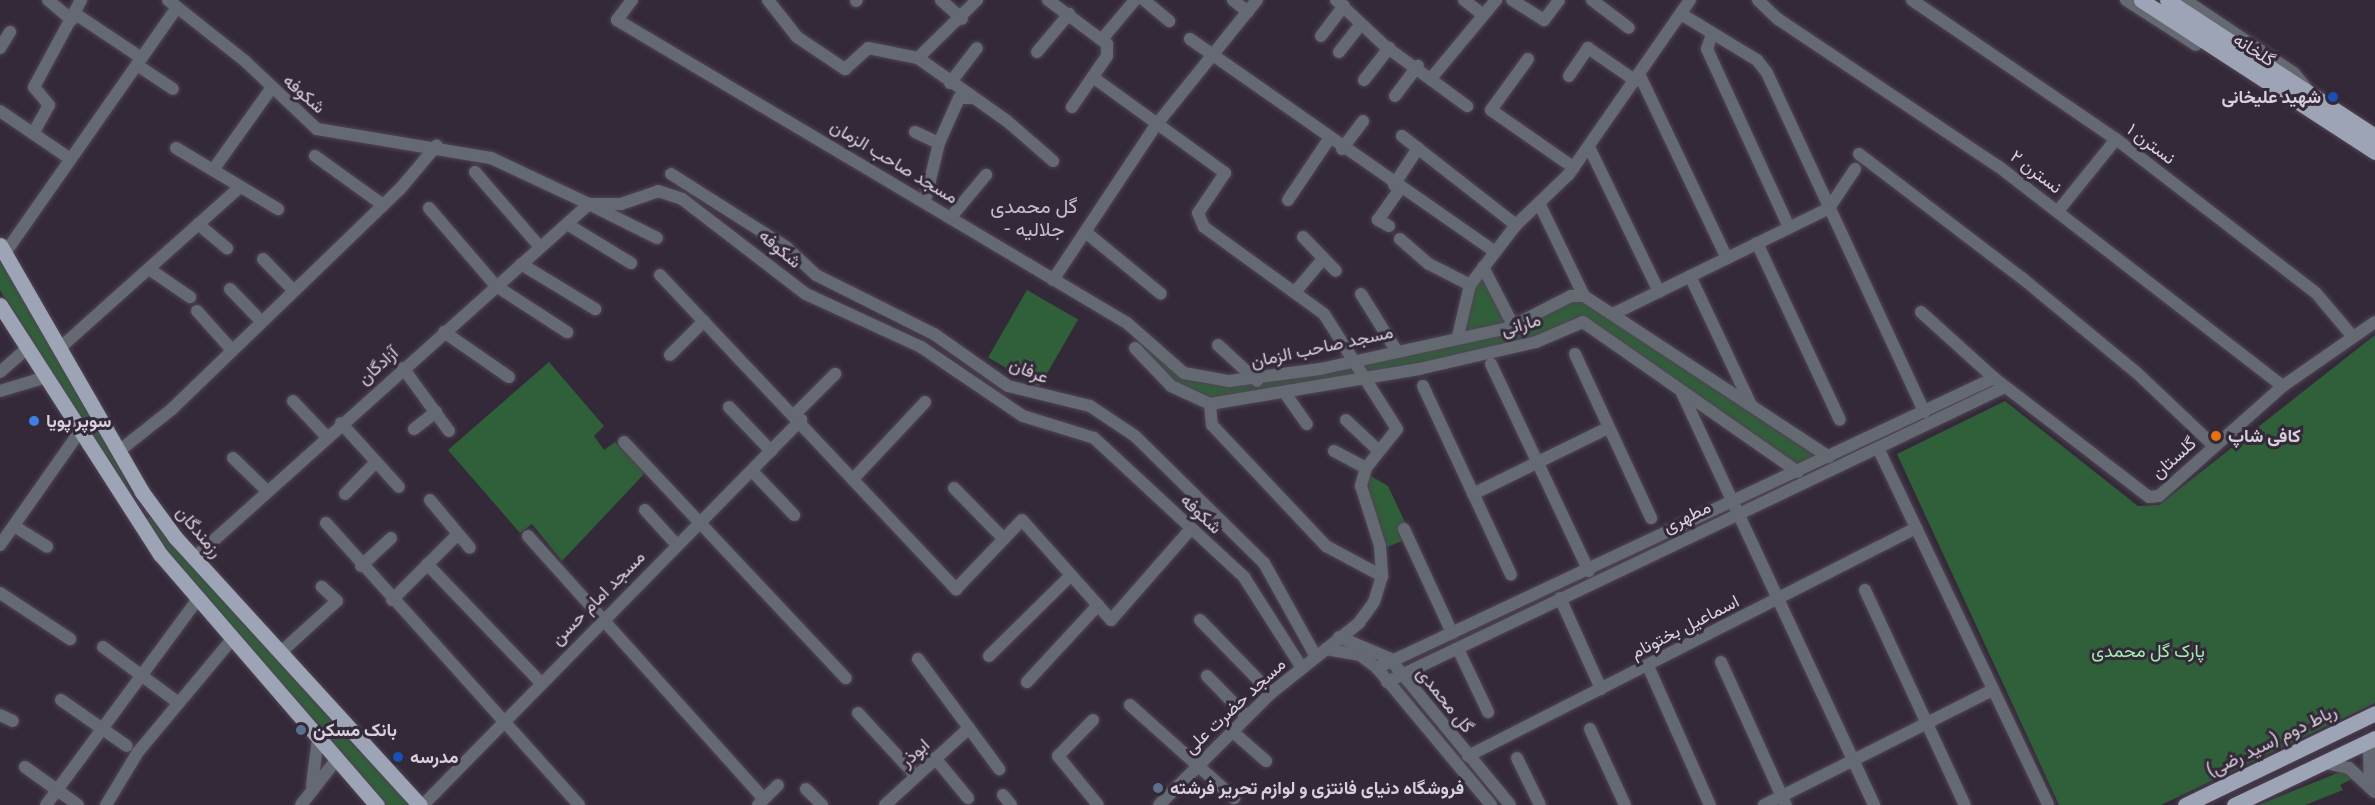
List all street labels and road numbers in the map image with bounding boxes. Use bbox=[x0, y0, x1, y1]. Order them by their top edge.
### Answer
street label: گلخانه bbox=[2229, 29, 2279, 71]
street label: شکوفه bbox=[278, 70, 330, 118]
street label: مسجد صاحب الزمان bbox=[826, 115, 962, 209]
street label: نسترن ۱ bbox=[2123, 119, 2179, 169]
street label: نسترن ۲ bbox=[2006, 146, 2066, 198]
street label: شکوفه bbox=[754, 225, 806, 273]
street label: مارانی bbox=[1499, 309, 1543, 341]
street label: مسجد صاحب الزمان bbox=[1249, 321, 1395, 373]
street label: آزادگان bbox=[353, 342, 403, 390]
street label: عرفان bbox=[1006, 353, 1052, 389]
street label: گلستان bbox=[2147, 432, 2201, 484]
street label: شکوفه bbox=[1176, 489, 1226, 539]
street label: مطهری bbox=[1660, 496, 1714, 538]
street label: رزمندگان bbox=[171, 502, 227, 562]
street label: مسجد امام حسن bbox=[546, 546, 650, 650]
street label: اسماعیل بختونام bbox=[1627, 590, 1743, 664]
street label: مسجد حضرت علی bbox=[1180, 654, 1290, 758]
street label: گل محمدی bbox=[1412, 663, 1478, 737]
street label: رباط دوم (سید رضی) bbox=[2204, 700, 2340, 782]
street label: ابوذر bbox=[896, 734, 934, 772]

